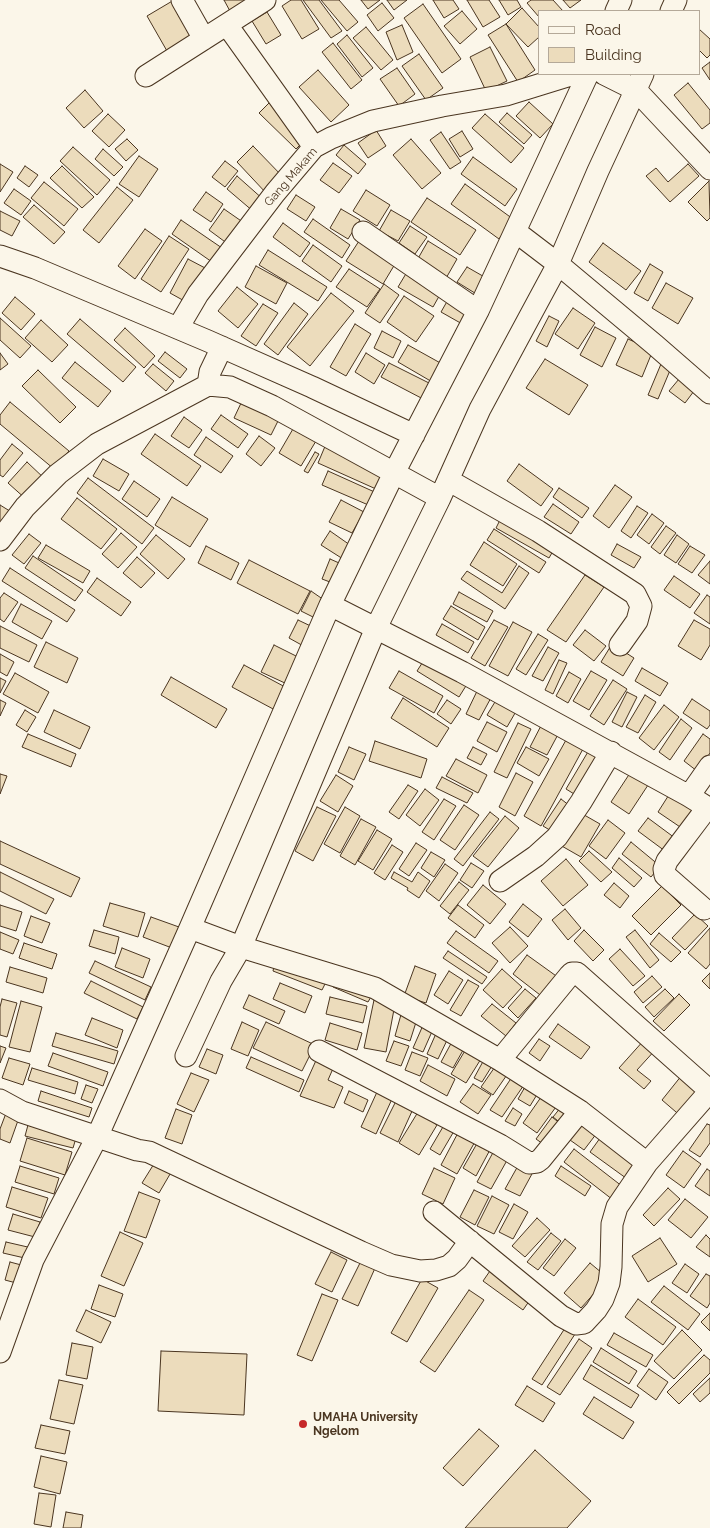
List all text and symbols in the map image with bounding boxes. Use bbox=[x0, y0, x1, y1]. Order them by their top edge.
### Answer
legend bbox=[538, 10, 700, 75]
text: Road bbox=[585, 21, 621, 39]
text: Building bbox=[585, 46, 642, 64]
street label: Gang Makam bbox=[261, 145, 321, 209]
place label: UMAHA University Ngelom bbox=[313, 1410, 418, 1438]
marker: UMAHA University Ngelom bbox=[297, 1418, 309, 1430]

